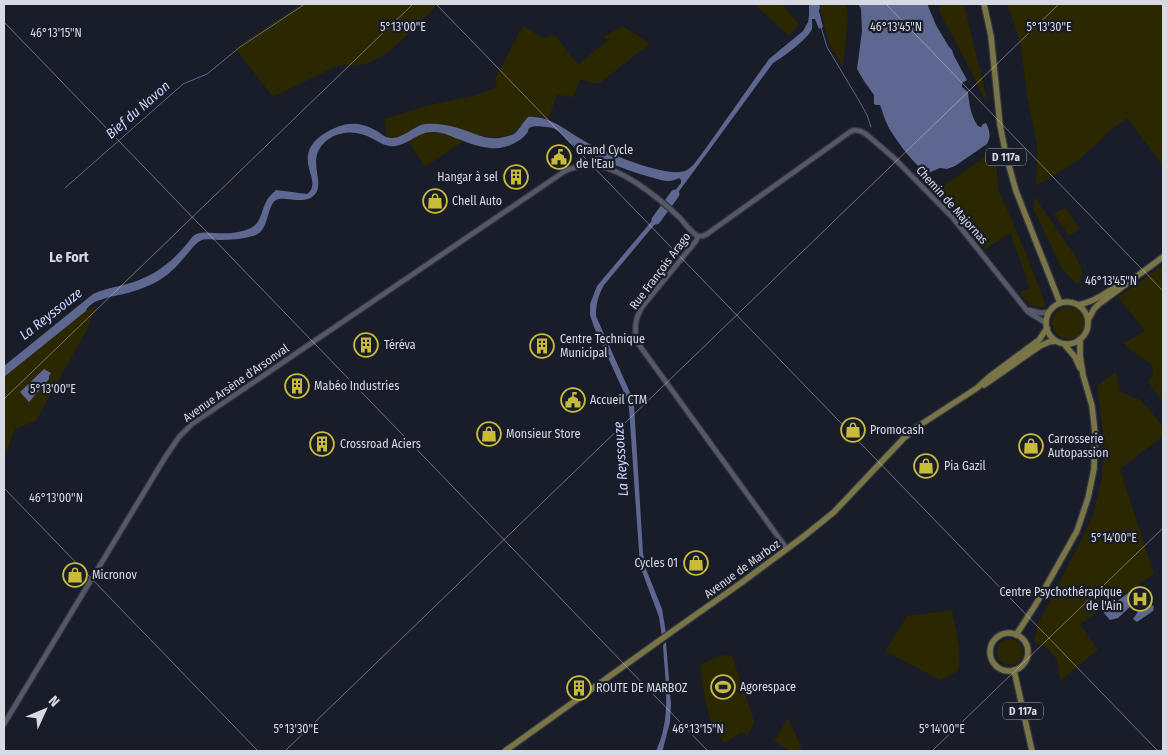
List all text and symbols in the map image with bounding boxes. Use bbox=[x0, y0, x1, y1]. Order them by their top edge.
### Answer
text: 5°13'00"E bbox=[380, 20, 426, 34]
text: 46°13'45"N bbox=[870, 20, 922, 34]
text: 5°13'30"E bbox=[1026, 20, 1072, 34]
text: 46°13'15"N bbox=[30, 26, 82, 40]
water label: Bief du Navon bbox=[102, 77, 174, 143]
place label: Grand Cycle de l'Eau bbox=[576, 143, 633, 171]
public building icon: Grand Cycle de l'Eau bbox=[546, 144, 572, 170]
road number: D 117a bbox=[986, 148, 1026, 166]
street label: Chemin de Majornas bbox=[913, 163, 991, 247]
building icon: Hangar à sel bbox=[503, 164, 529, 190]
place label: Hangar à sel bbox=[437, 170, 498, 184]
shop icon: Chell Auto bbox=[422, 188, 448, 214]
place label: Chell Auto bbox=[452, 194, 502, 208]
street label: Rue François Arago bbox=[627, 230, 693, 312]
district label: Le Fort bbox=[49, 249, 90, 266]
text: 46°13'45"N bbox=[1085, 274, 1137, 288]
water label: La Reyssouze bbox=[16, 284, 86, 344]
building icon: Téréva bbox=[353, 332, 379, 358]
place label: Centre Technique Municipal bbox=[560, 332, 645, 360]
building icon: Centre Technique Municipal bbox=[529, 333, 555, 359]
place label: Téréva bbox=[384, 338, 416, 352]
street label: Avenue Arsène d'Arsonval bbox=[180, 341, 292, 425]
building icon: Mabéo Industries bbox=[284, 373, 310, 399]
place label: Mabéo Industries bbox=[314, 379, 399, 393]
text: 5°13'00"E bbox=[30, 382, 76, 396]
public building icon: Accueil CTM bbox=[560, 387, 586, 413]
place label: Accueil CTM bbox=[590, 393, 647, 407]
shop icon: Promocash bbox=[840, 417, 866, 443]
shop icon: Monsieur Store bbox=[476, 421, 502, 447]
water label: La Reyssouze bbox=[610, 421, 632, 497]
place label: Promocash bbox=[870, 423, 924, 437]
place label: Monsieur Store bbox=[506, 427, 580, 441]
building icon: Crossroad Aciers bbox=[309, 431, 335, 457]
place label: Carrosserie Autopassion bbox=[1048, 432, 1109, 460]
shop icon: Carrosserie Autopassion bbox=[1018, 433, 1044, 459]
place label: Crossroad Aciers bbox=[340, 437, 421, 451]
shop icon: Pia Gazil bbox=[913, 453, 939, 479]
place label: Pia Gazil bbox=[944, 459, 986, 473]
text: 46°13'00"N bbox=[29, 491, 83, 505]
text: 5°14'00"E bbox=[1091, 531, 1137, 545]
street label: Avenue de Marboz bbox=[701, 537, 783, 601]
shop icon: Cycles 01 bbox=[683, 550, 709, 576]
place label: Cycles 01 bbox=[634, 556, 678, 570]
shop icon: Micronov bbox=[62, 562, 88, 588]
place label: Micronov bbox=[92, 568, 137, 582]
place label: Centre Psychothérapique de l'Ain bbox=[999, 585, 1122, 613]
hospital icon: Centre Psychothérapique de l'Ain bbox=[1127, 586, 1153, 612]
sports icon: Agorespace bbox=[710, 674, 736, 700]
building icon: ROUTE DE MARBOZ bbox=[566, 675, 592, 701]
place label: Agorespace bbox=[740, 680, 796, 694]
place label: ROUTE DE MARBOZ bbox=[596, 681, 688, 695]
north arrow bbox=[20, 685, 70, 735]
text: N bbox=[45, 692, 63, 710]
road number: D 117a bbox=[1003, 702, 1043, 719]
text: 5°13'30"E bbox=[273, 722, 319, 736]
text: 46°13'15"N bbox=[672, 722, 724, 736]
text: 5°14'00"E bbox=[919, 722, 965, 736]

